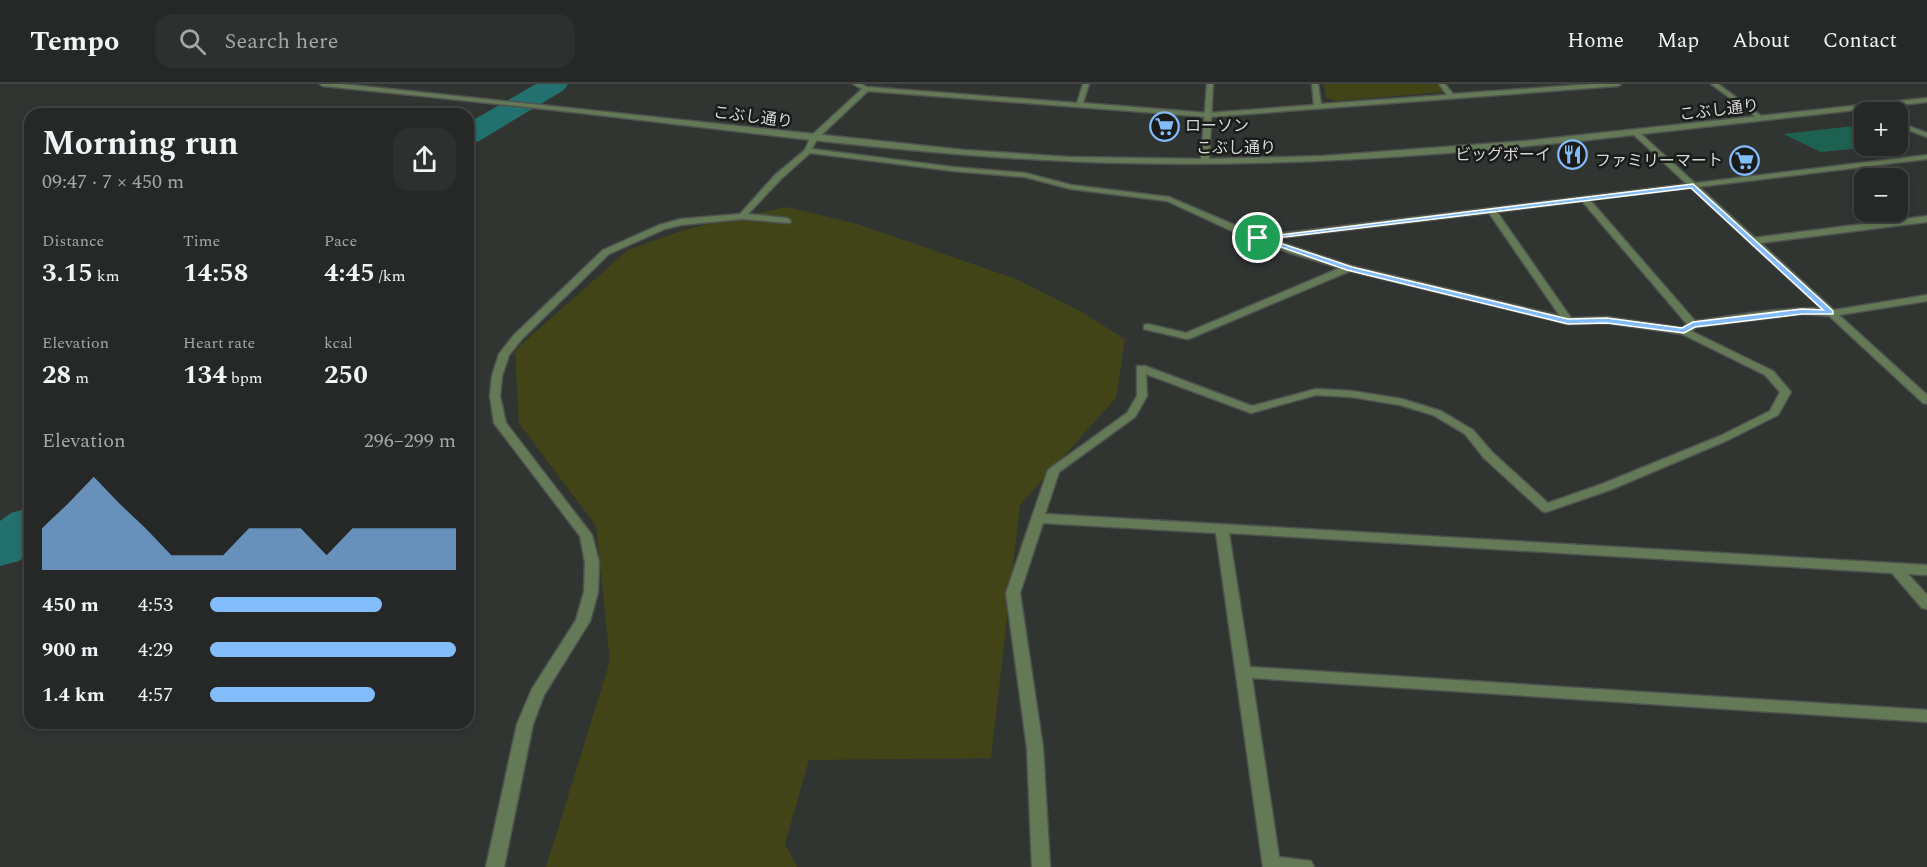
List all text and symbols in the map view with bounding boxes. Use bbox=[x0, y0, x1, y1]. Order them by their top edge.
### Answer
search box bbox=[155, 14, 575, 68]
text: Tempo bbox=[30, 20, 119, 63]
icon: search bbox=[176, 25, 209, 58]
text: Search here bbox=[224, 25, 338, 58]
text: Home bbox=[1567, 25, 1624, 57]
text: Map bbox=[1657, 25, 1699, 57]
text: About bbox=[1732, 25, 1790, 57]
text: Contact bbox=[1823, 25, 1897, 57]
street label: こぶし通り bbox=[1678, 93, 1760, 127]
street label: こぶし通り bbox=[712, 100, 794, 134]
map controls bbox=[1854, 102, 1908, 222]
button: + bbox=[1854, 102, 1908, 156]
supermarket icon: ローソン bbox=[1148, 110, 1180, 142]
place label: ローソン bbox=[1185, 114, 1249, 138]
text: Morning run bbox=[42, 119, 239, 169]
button: share bbox=[393, 128, 456, 191]
street label: こぶし通り bbox=[1196, 136, 1276, 160]
restaurant icon: ビッグボーイ bbox=[1556, 139, 1588, 171]
place label: ビッグボーイ bbox=[1455, 143, 1551, 167]
supermarket icon: ファミリーマート bbox=[1728, 145, 1760, 177]
place label: ファミリーマート bbox=[1595, 149, 1723, 173]
text: 09:47 · 7 × 450 m bbox=[42, 167, 184, 197]
button: − bbox=[1854, 168, 1908, 222]
pin bbox=[1232, 212, 1283, 263]
icon: arrive bbox=[1241, 221, 1274, 254]
text: Distance bbox=[42, 229, 104, 253]
text: Time bbox=[183, 229, 220, 253]
text: Pace bbox=[324, 229, 357, 253]
text: 3.15 bbox=[42, 253, 93, 293]
text: 14:58 bbox=[183, 253, 248, 293]
text: 4:45 bbox=[324, 253, 375, 293]
text: km bbox=[93, 264, 119, 288]
text: /km bbox=[375, 264, 405, 288]
text: Elevation bbox=[42, 331, 109, 355]
text: Heart rate bbox=[183, 331, 255, 355]
text: kcal bbox=[324, 331, 353, 355]
text: 28 bbox=[42, 355, 71, 395]
text: 134 bbox=[183, 355, 227, 395]
text: 250 bbox=[324, 355, 368, 395]
text: m bbox=[71, 366, 89, 390]
text: bpm bbox=[227, 366, 263, 390]
text: Elevation bbox=[42, 426, 126, 456]
text: 296–299 m bbox=[364, 426, 456, 456]
text: 450 m bbox=[42, 590, 99, 620]
text: 4:53 bbox=[138, 590, 173, 620]
text: 900 m bbox=[42, 635, 99, 665]
text: 4:29 bbox=[138, 635, 173, 665]
text: 1.4 km bbox=[42, 680, 105, 710]
text: 4:57 bbox=[138, 680, 173, 710]

